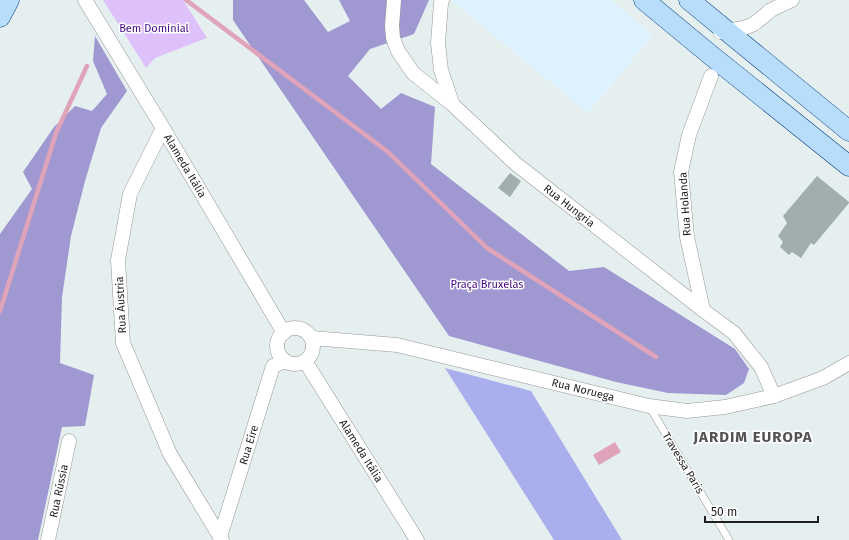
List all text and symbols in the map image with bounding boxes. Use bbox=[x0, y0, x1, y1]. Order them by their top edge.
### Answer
park label: Bem Dominial bbox=[119, 22, 189, 35]
street label: Alameda Itália bbox=[161, 132, 209, 200]
street label: Rua Holanda bbox=[676, 172, 694, 236]
street label: Rua Hungria bbox=[541, 182, 597, 230]
street label: Rua Áustria bbox=[112, 276, 129, 334]
park label: Praça Bruxelas bbox=[451, 278, 523, 291]
street label: Rua Noruega bbox=[550, 376, 616, 404]
street label: Alameda Itália bbox=[336, 417, 386, 485]
street label: Rua Eire bbox=[237, 424, 261, 466]
district label: JARDIM EUROPA bbox=[692, 428, 813, 446]
street label: Travessa Paris bbox=[660, 430, 706, 496]
street label: Rua Rússia bbox=[47, 463, 71, 519]
scale bar bbox=[705, 498, 818, 524]
text: 50 m bbox=[711, 505, 737, 519]

